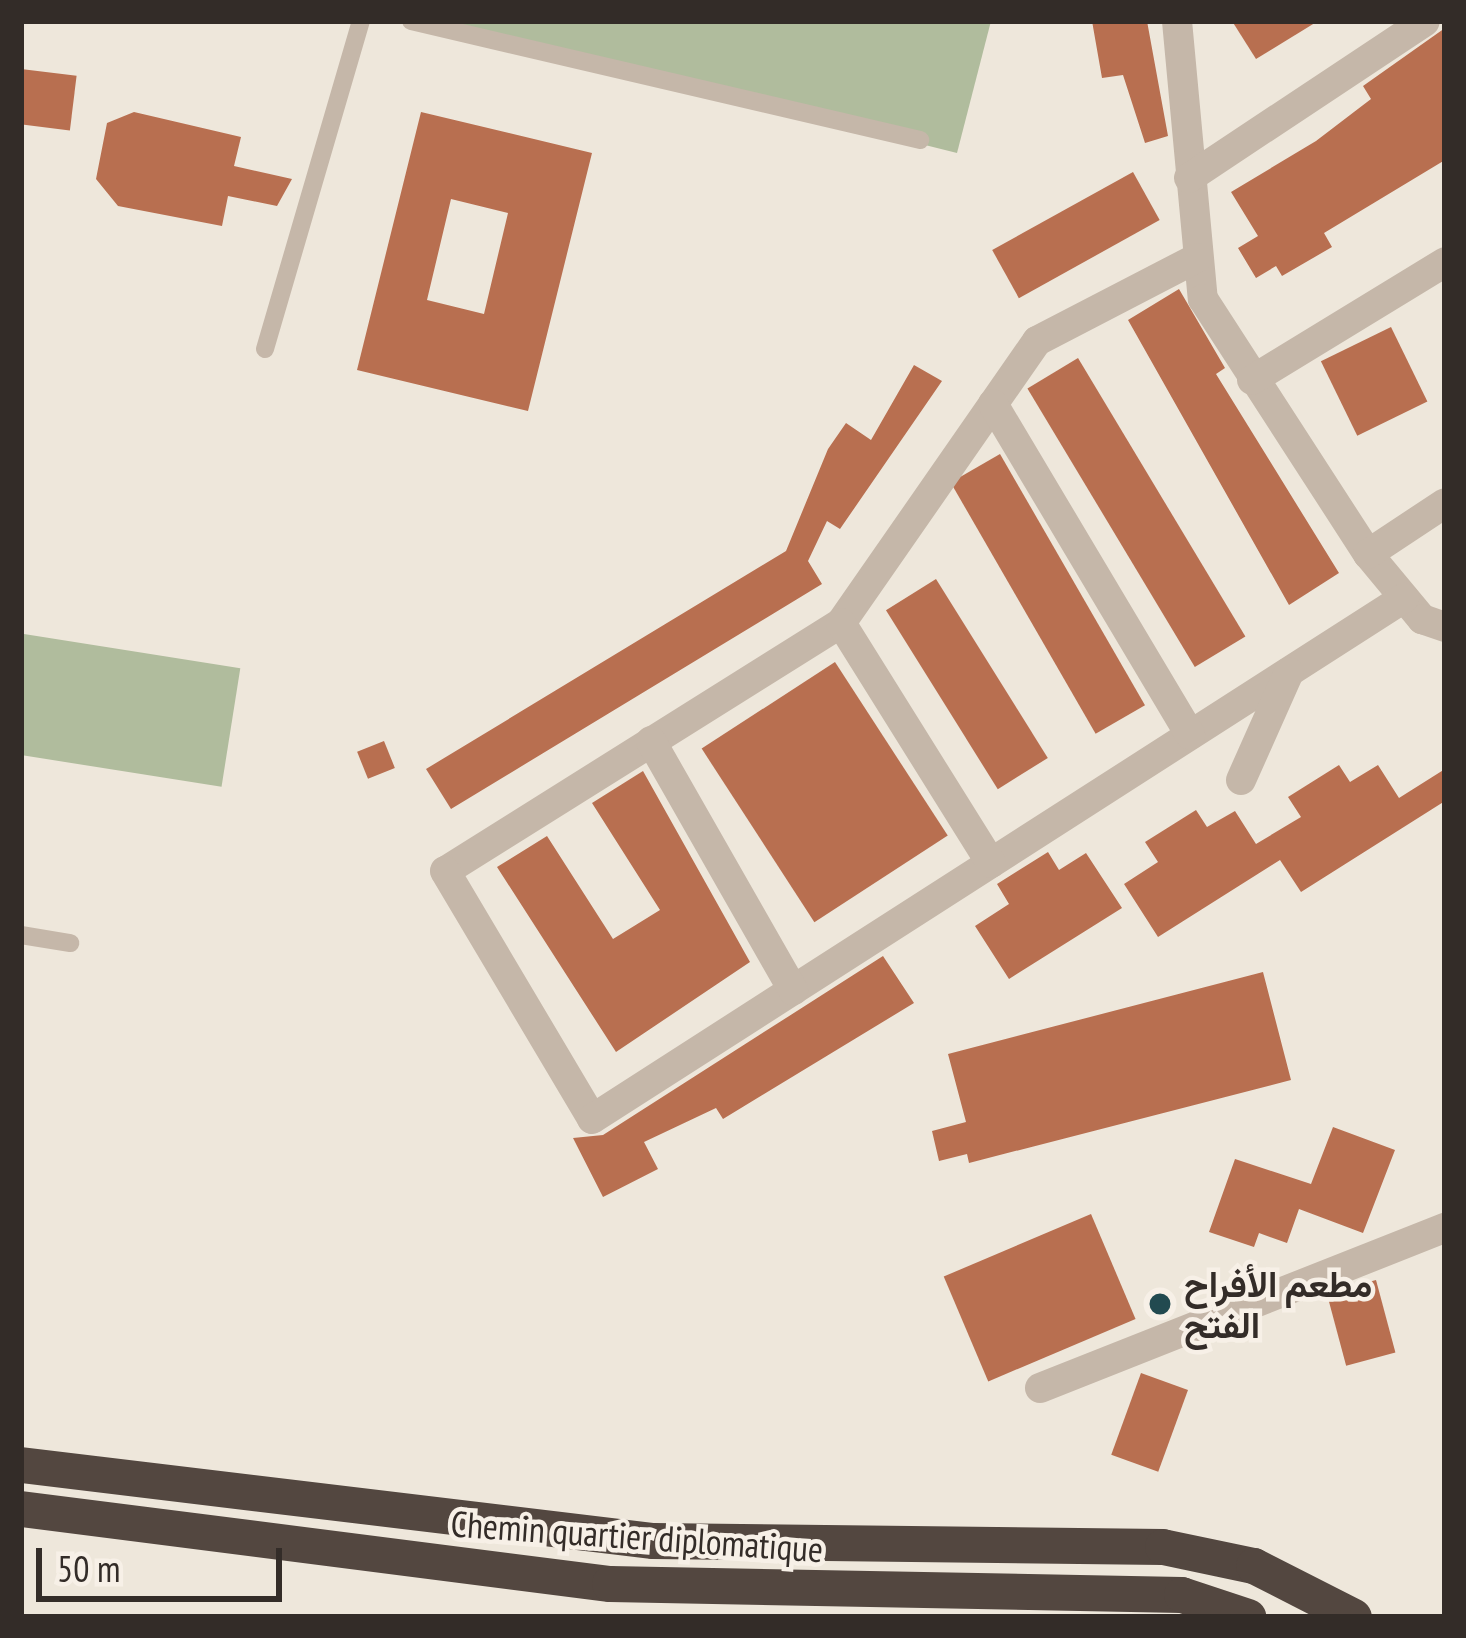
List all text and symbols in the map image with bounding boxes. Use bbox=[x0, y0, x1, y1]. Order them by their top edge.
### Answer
place label: مطعم الأفراح الفتح bbox=[1184, 1261, 1372, 1346]
marker: مطعم الأفراح الفتح bbox=[1147, 1291, 1173, 1317]
street label: Chemin quartier diplomatique bbox=[450, 1501, 824, 1571]
scale bar bbox=[42, 1524, 288, 1598]
text: 50 m bbox=[57, 1545, 120, 1592]

